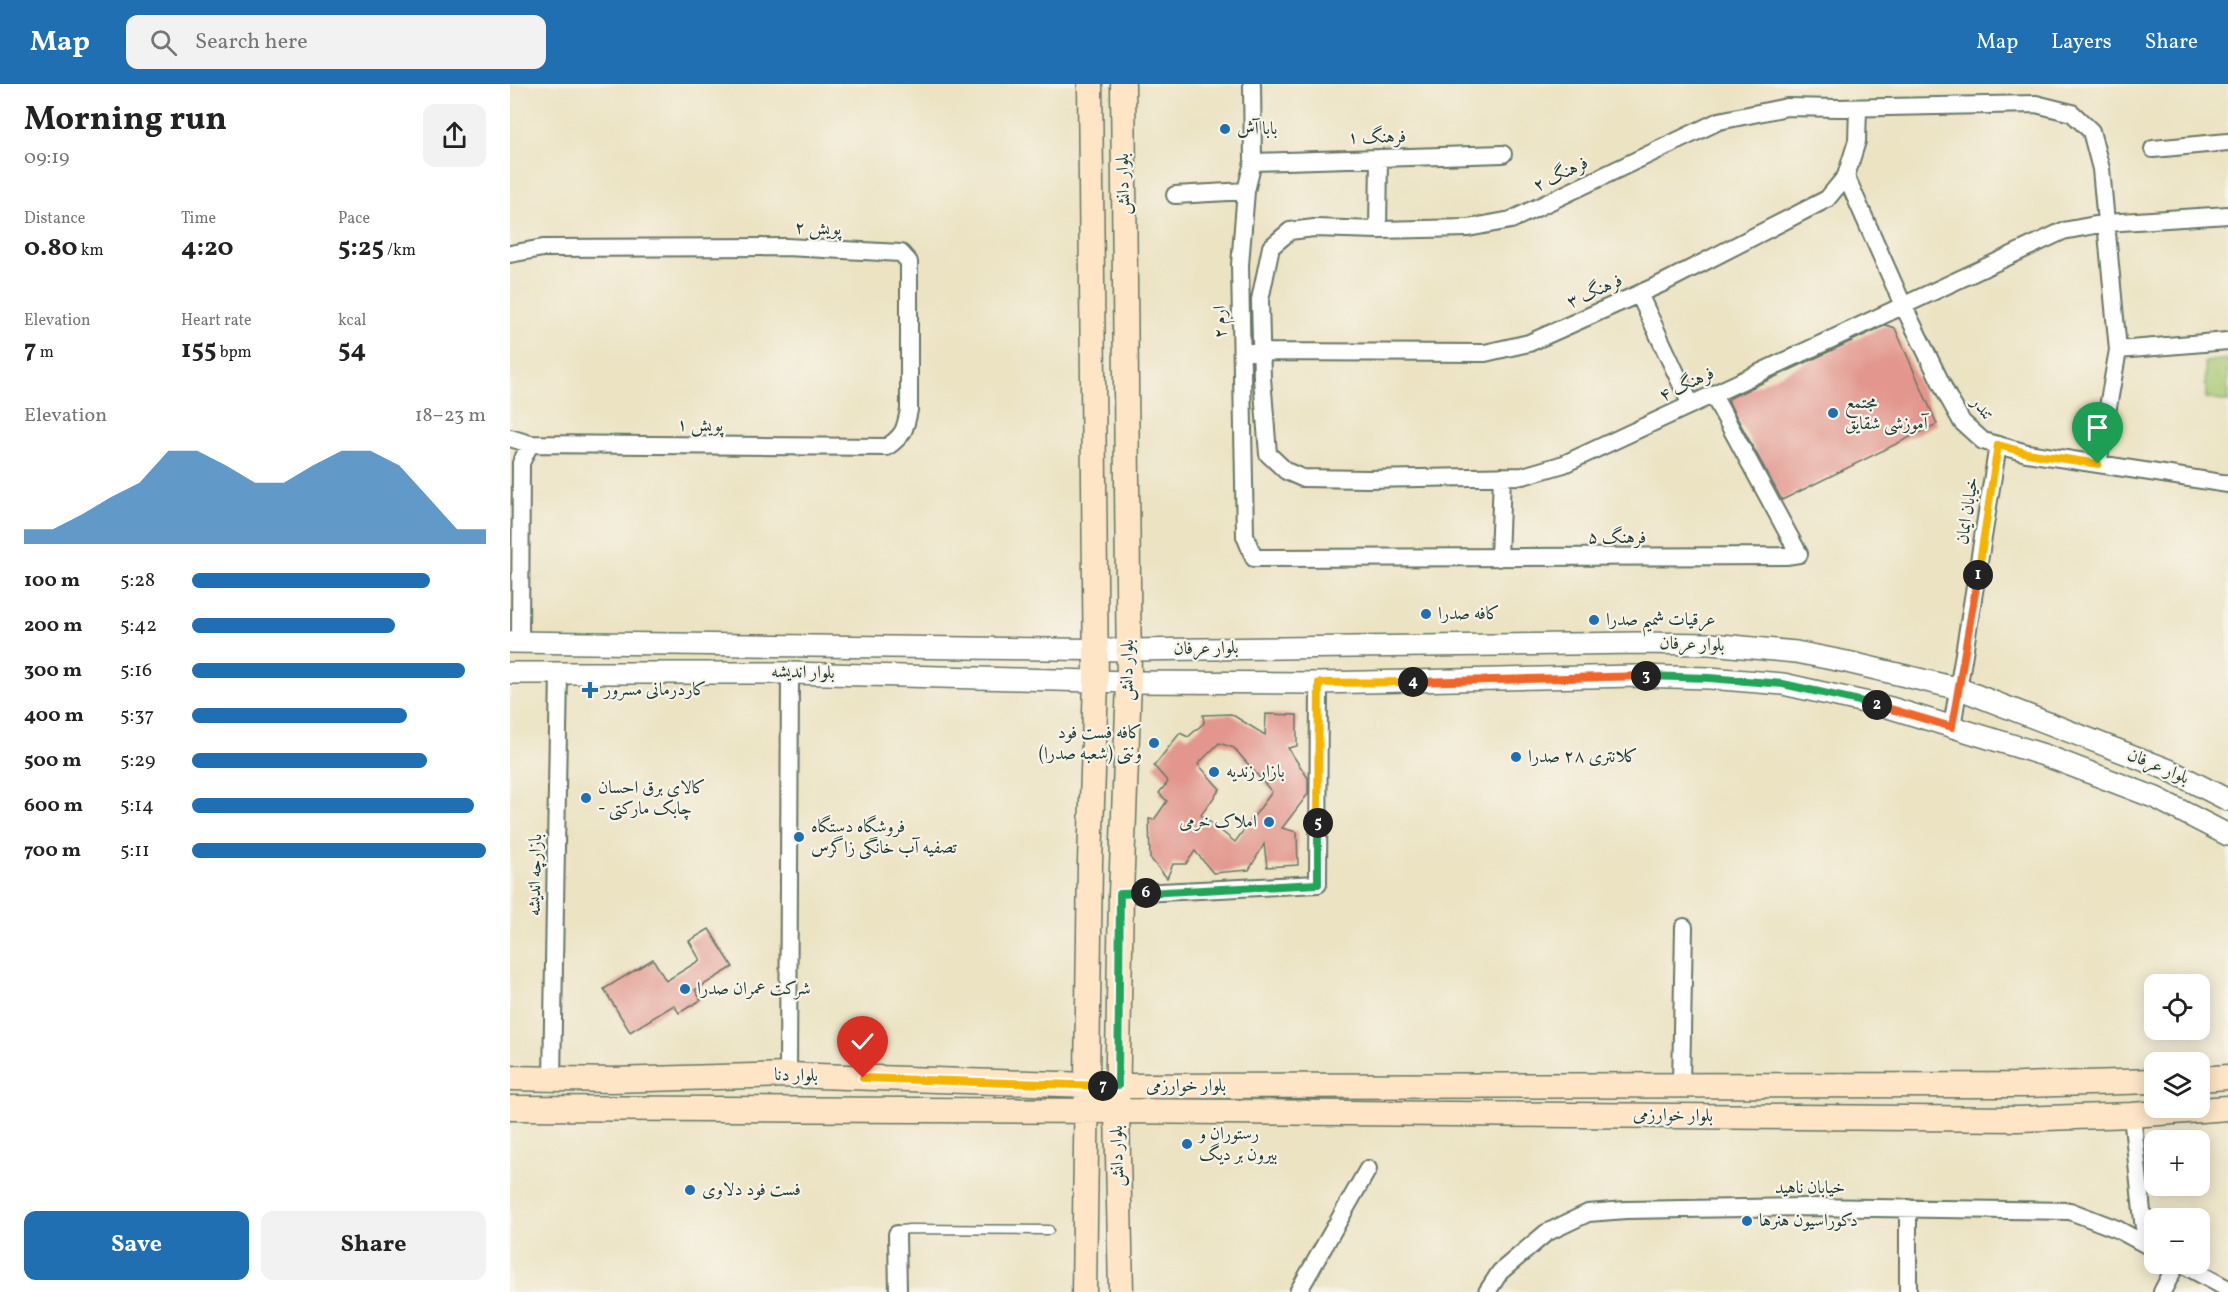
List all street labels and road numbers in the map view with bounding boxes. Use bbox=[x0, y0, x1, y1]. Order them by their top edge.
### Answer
street label: فرهنگ ۱ bbox=[1348, 124, 1406, 151]
street label: فرهنگ ۲ bbox=[1529, 150, 1593, 199]
street label: بلوار دانش bbox=[1111, 153, 1137, 215]
street label: پویش ۲ bbox=[794, 216, 843, 242]
street label: فرهنگ ۳ bbox=[1563, 268, 1627, 315]
street label: ارم ۲ bbox=[1208, 305, 1236, 339]
street label: فرهنگ ۴ bbox=[1655, 360, 1719, 409]
street label: تندر bbox=[1963, 390, 1999, 426]
street label: پویش ۱ bbox=[677, 413, 725, 439]
street label: خیابان ایمان bbox=[1950, 475, 1986, 547]
street label: فرهنگ ۵ bbox=[1588, 525, 1646, 551]
street label: بلوار عرفان bbox=[1659, 631, 1725, 659]
street label: بلوار عرفان bbox=[1173, 636, 1239, 662]
street label: بلوار دانش bbox=[1115, 639, 1141, 701]
street label: بلوار اندیشه bbox=[771, 660, 835, 686]
street label: بلوار عرفان bbox=[2123, 743, 2193, 791]
street label: بازارچه اندیشه bbox=[523, 834, 549, 916]
street label: بلوار دنا bbox=[774, 1063, 818, 1089]
street label: بلوار خوارزمی bbox=[1146, 1074, 1226, 1099]
street label: بلوار خوارزمی bbox=[1633, 1103, 1713, 1129]
street label: بلوار دانش bbox=[1105, 1125, 1131, 1187]
street label: خیابان ناهید bbox=[1775, 1176, 1845, 1201]

